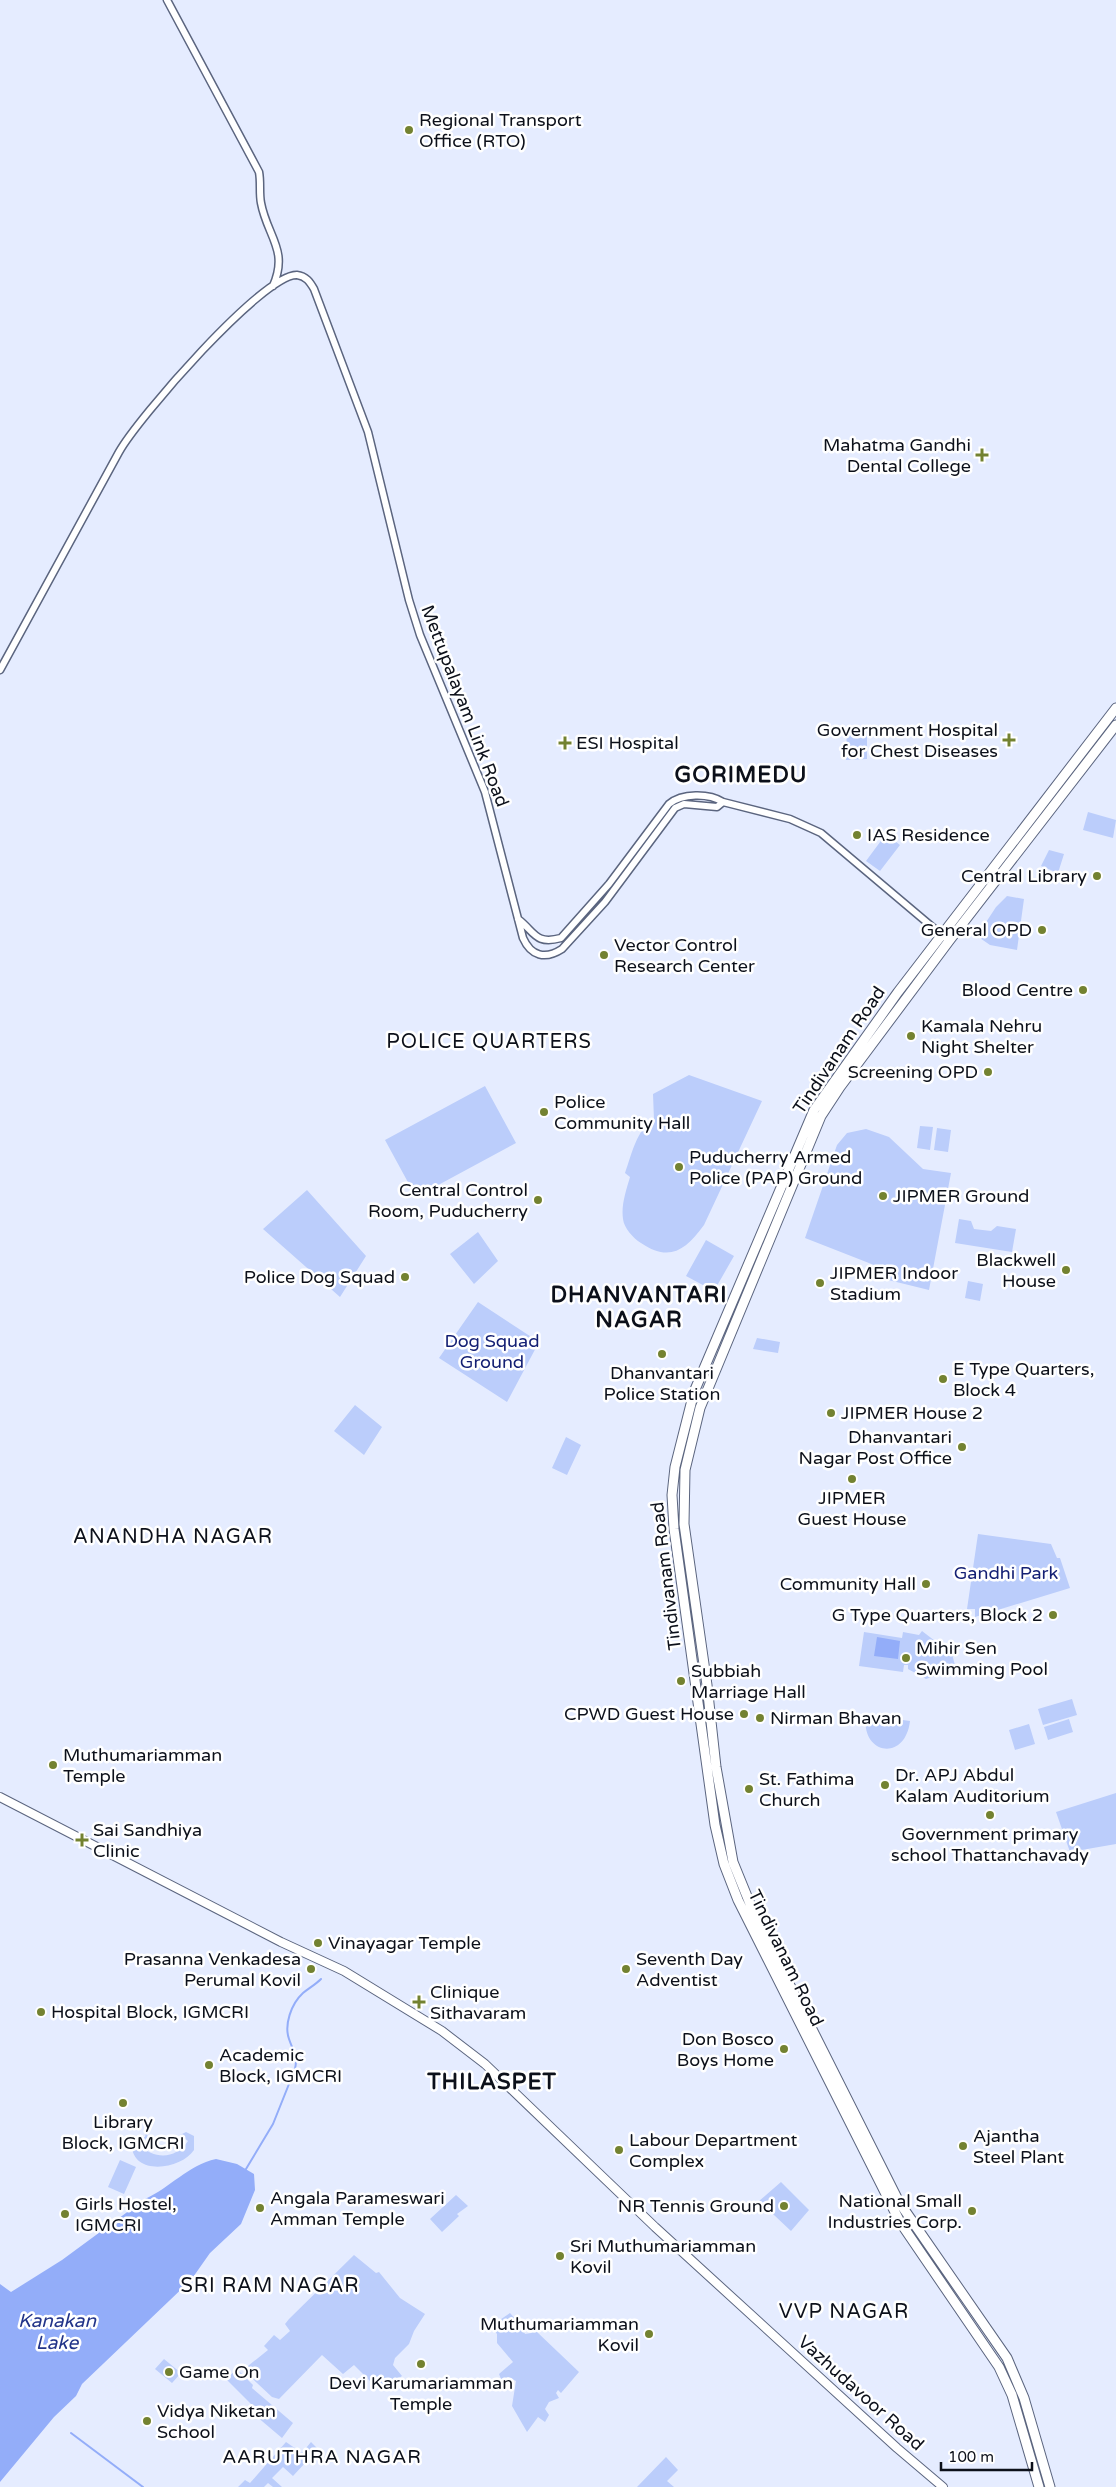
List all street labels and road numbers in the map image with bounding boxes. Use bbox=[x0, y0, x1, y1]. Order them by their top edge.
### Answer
street label: Mettupalayam Link Road bbox=[416, 602, 514, 810]
street label: Tindivanam Road bbox=[788, 982, 890, 1118]
street label: Tindivanam Road bbox=[646, 1501, 686, 1651]
street label: Tindivanam Road bbox=[743, 1886, 829, 2030]
street label: Vazhudavoor Road bbox=[793, 2331, 929, 2455]

